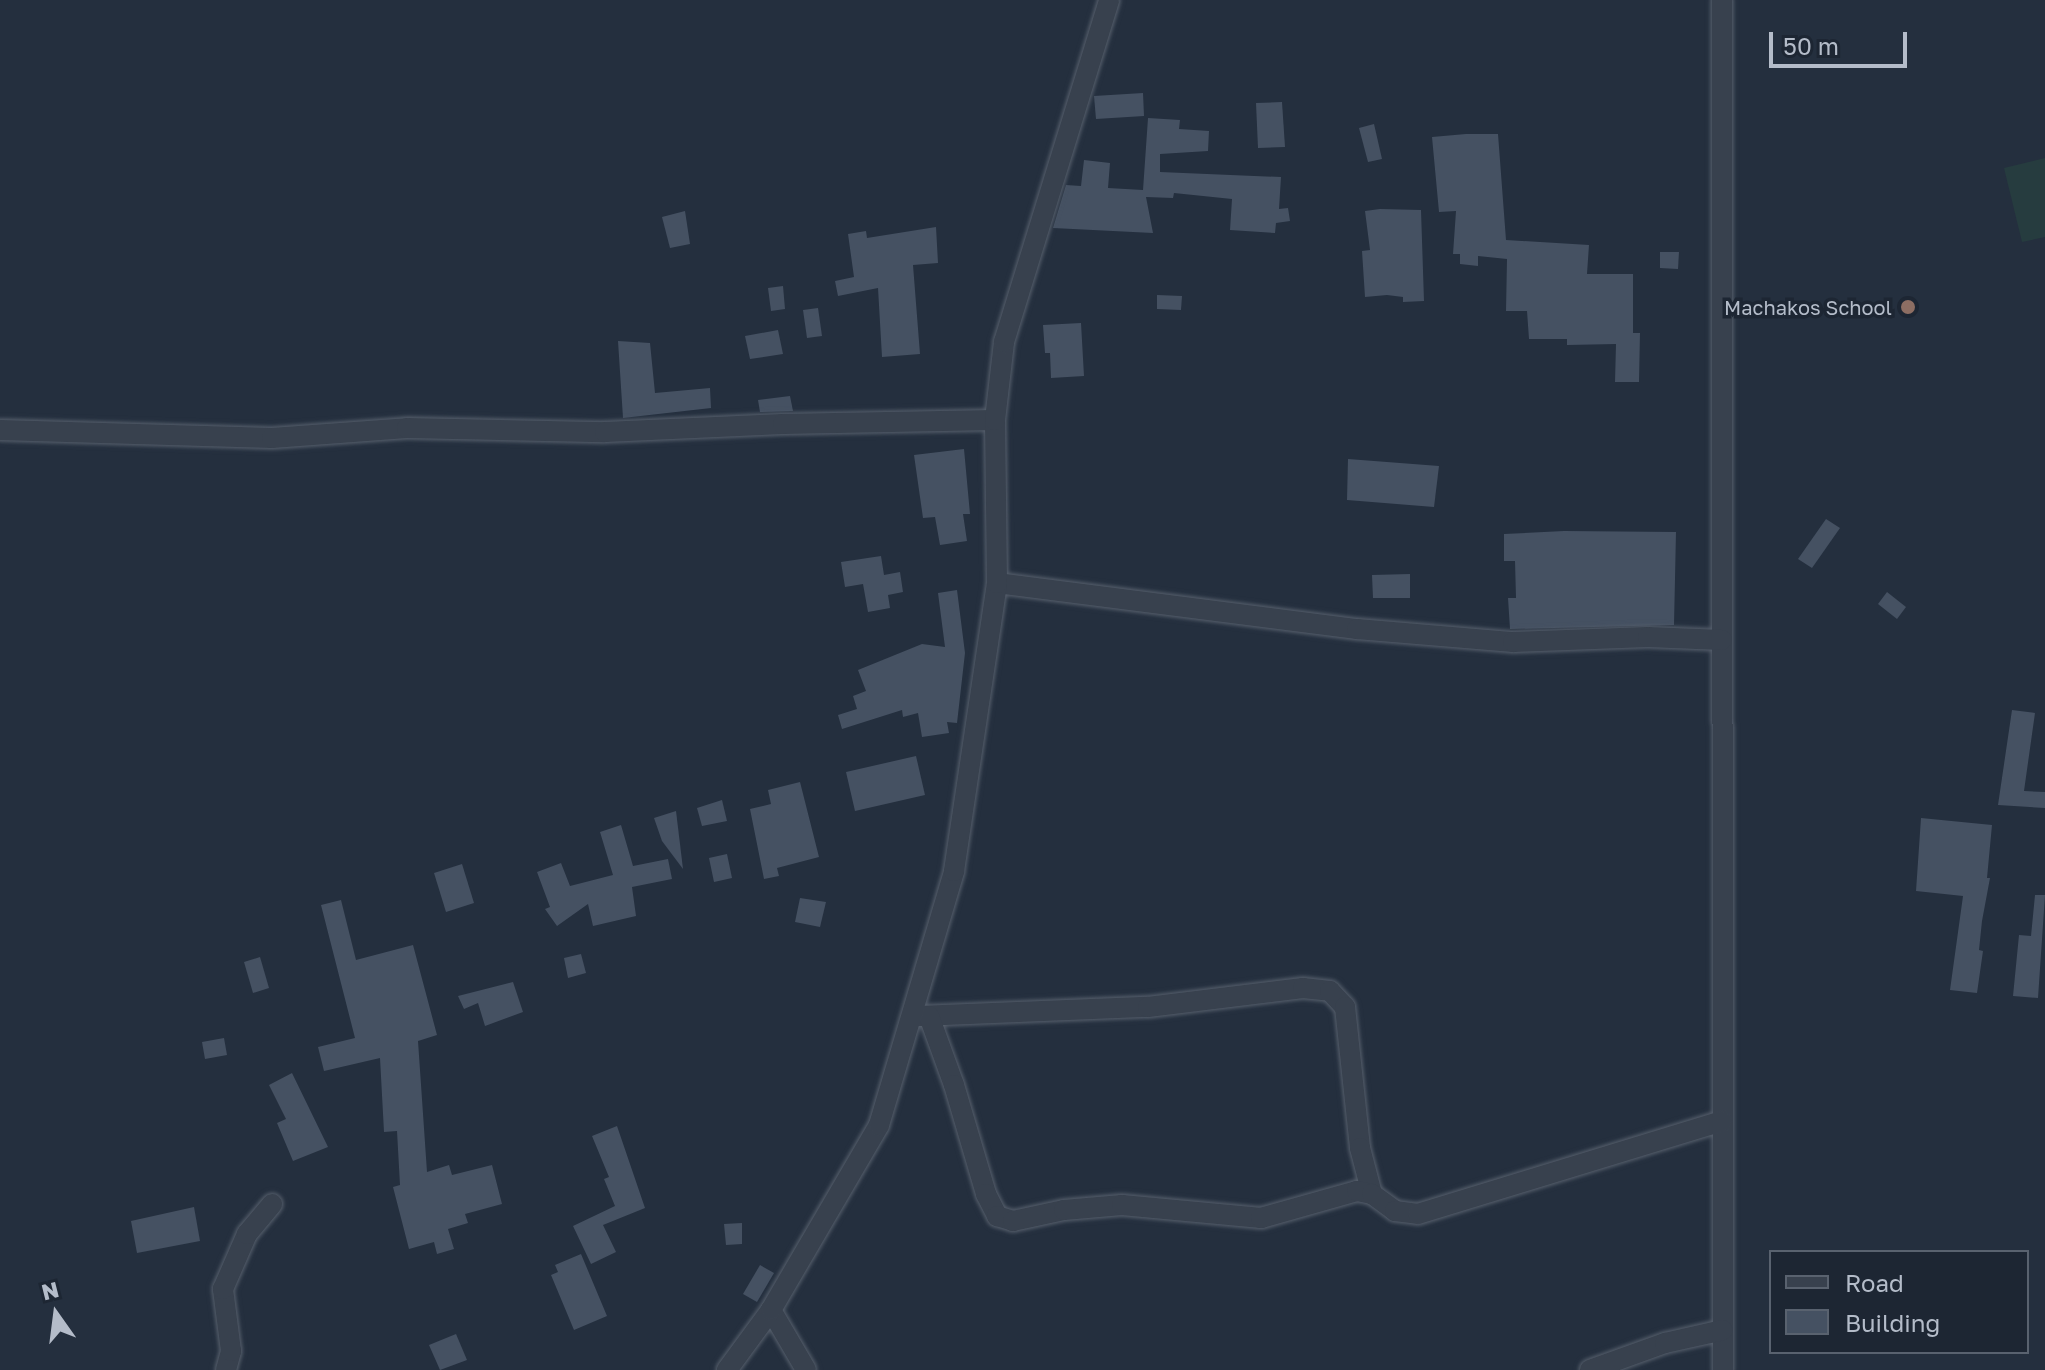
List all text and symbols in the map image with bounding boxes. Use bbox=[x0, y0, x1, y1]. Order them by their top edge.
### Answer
scale bar bbox=[1773, 16, 1911, 66]
text: 50 m bbox=[1783, 31, 1839, 60]
place label: Machakos School bbox=[1724, 295, 1892, 319]
marker: Machakos School bbox=[1899, 298, 1917, 316]
legend bbox=[1769, 1250, 2029, 1354]
text: Road bbox=[1845, 1268, 1904, 1297]
north arrow bbox=[16, 1274, 96, 1354]
text: N bbox=[39, 1275, 61, 1305]
text: Building bbox=[1845, 1308, 1940, 1337]

